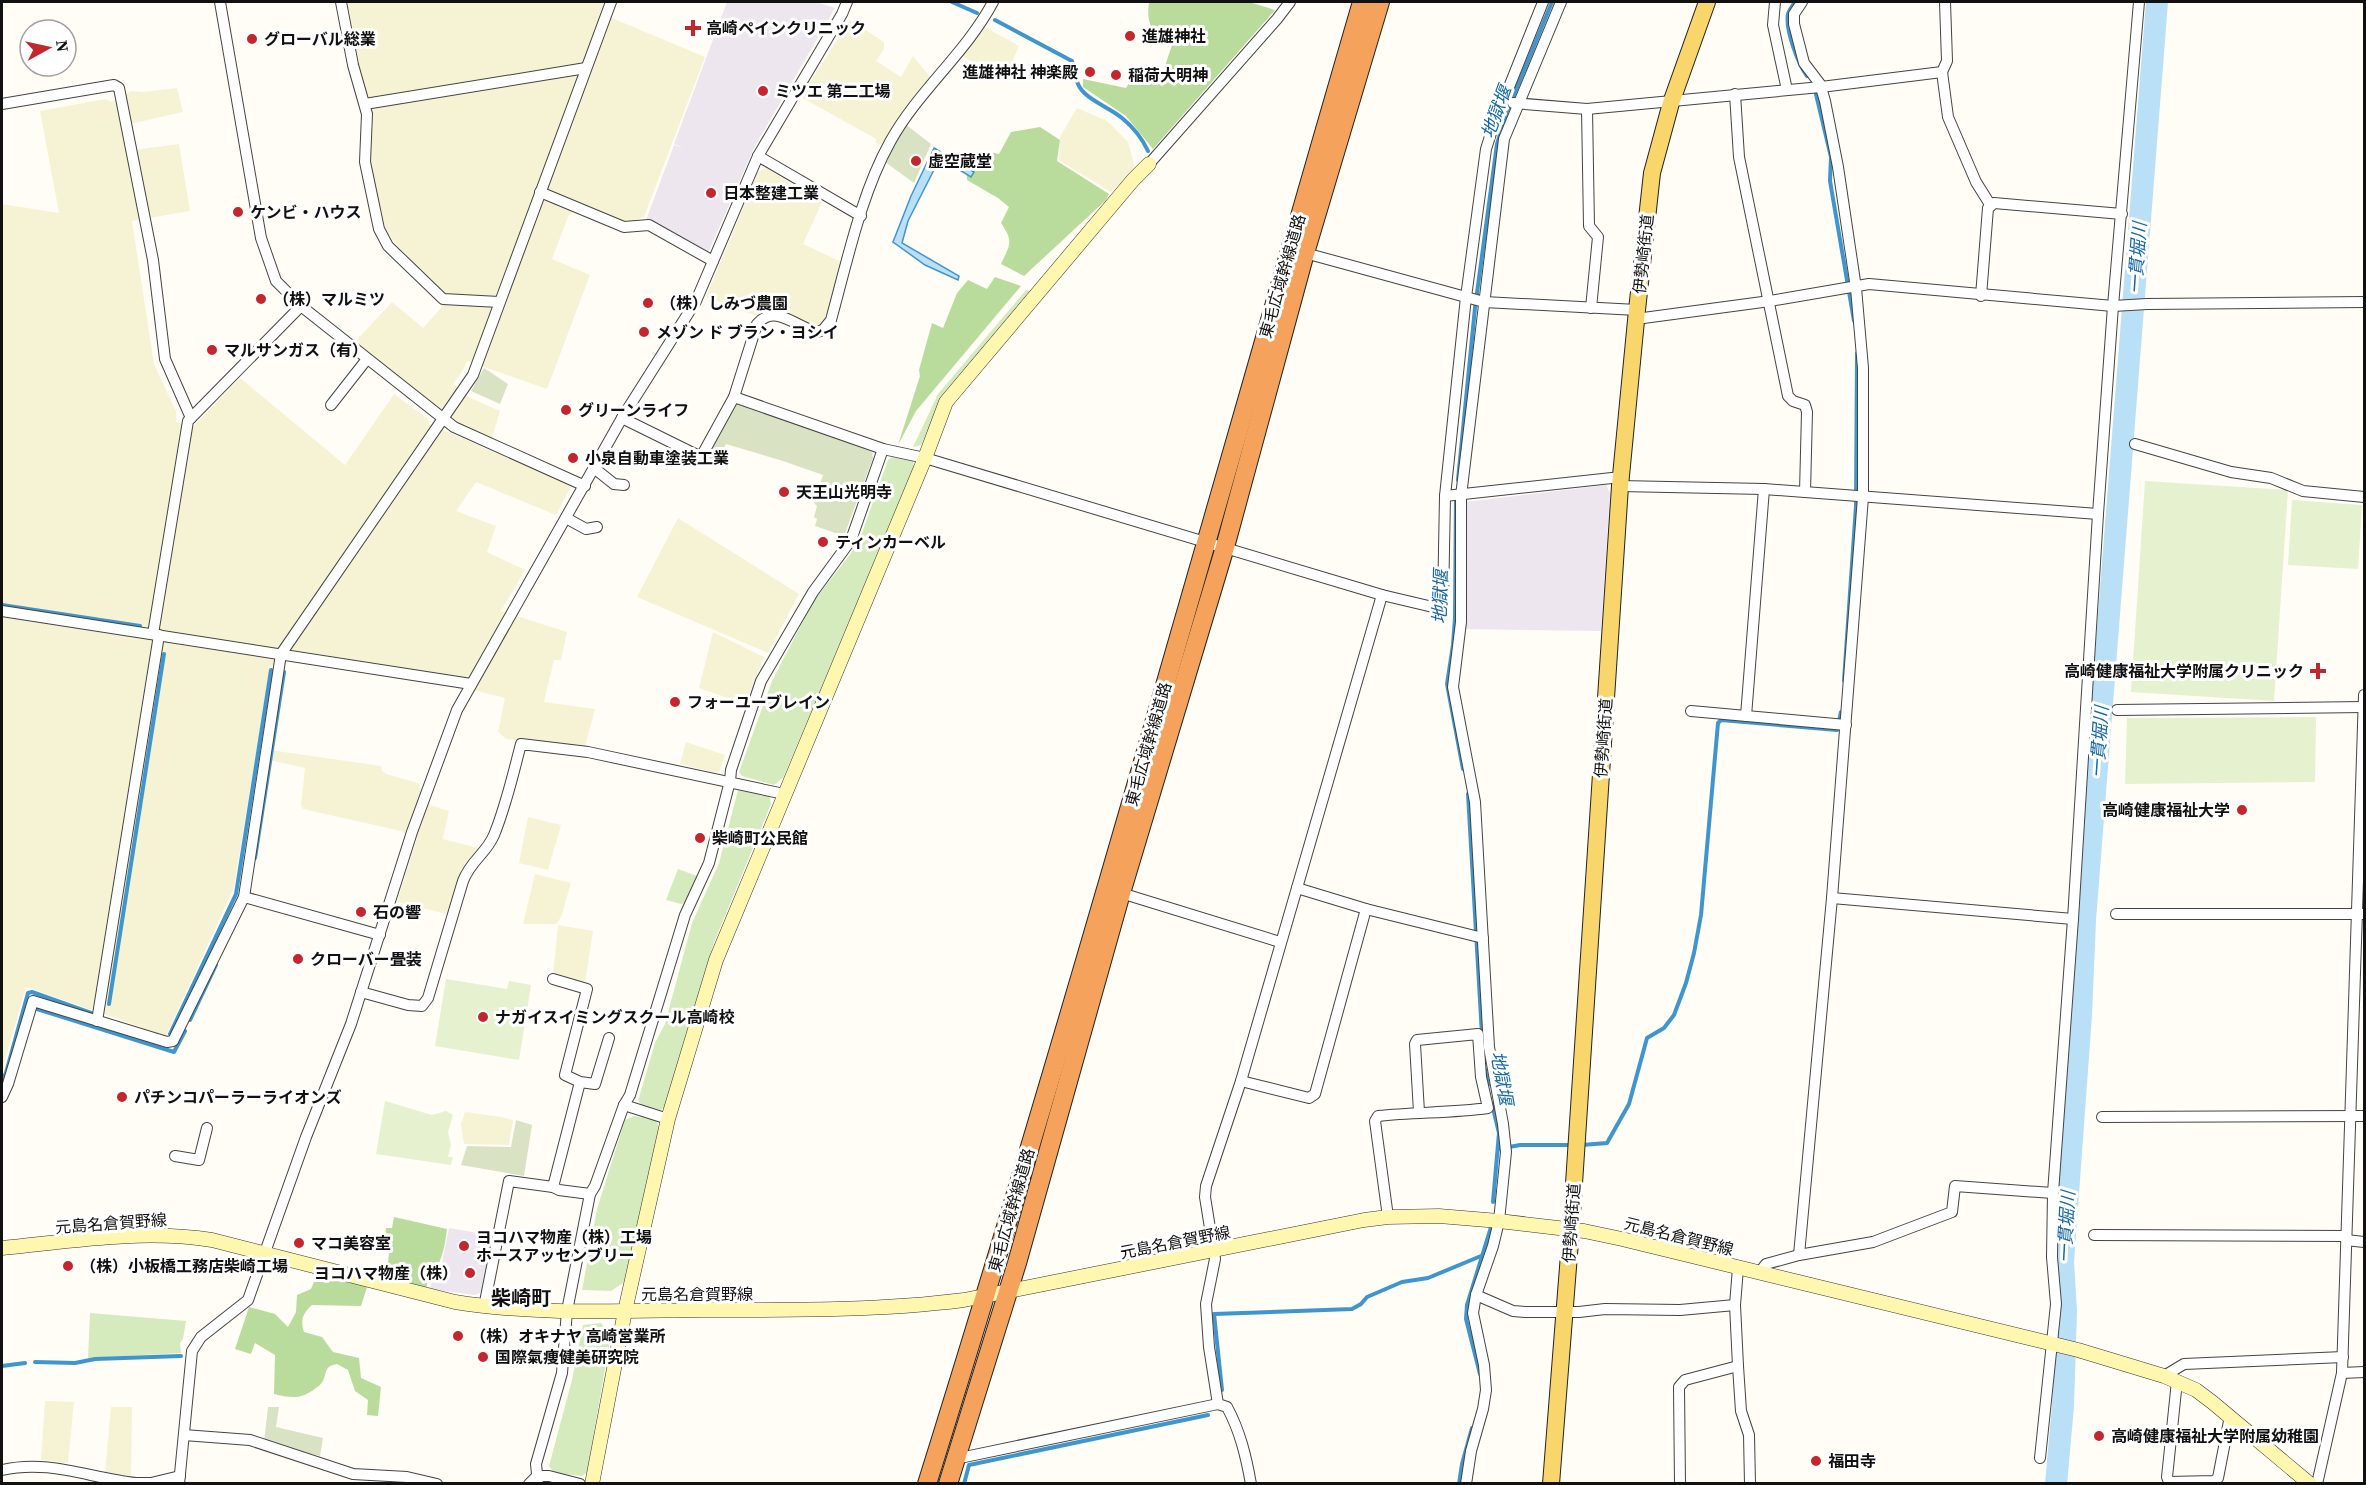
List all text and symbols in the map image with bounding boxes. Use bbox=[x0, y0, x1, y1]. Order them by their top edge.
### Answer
place label: 高崎ペインクリニック bbox=[706, 17, 866, 39]
north arrow bbox=[18, 18, 78, 78]
marker: 高崎ペインクリニック bbox=[684, 19, 702, 37]
place label: 進雄神社 bbox=[1142, 25, 1206, 47]
place label: グローバル総業 bbox=[264, 28, 376, 50]
marker: 進雄神社 bbox=[1123, 29, 1137, 43]
marker: グローバル総業 bbox=[245, 32, 259, 46]
text: N bbox=[51, 39, 75, 54]
place label: 進雄神社 神楽殿 bbox=[963, 61, 1078, 83]
place label: 稲荷大明神 bbox=[1128, 64, 1208, 86]
marker: 進雄神社 神楽殿 bbox=[1083, 65, 1097, 79]
marker: 稲荷大明神 bbox=[1109, 68, 1123, 82]
place label: ミツエ 第二工場 bbox=[775, 80, 890, 102]
water label: 地獄堰 bbox=[1475, 80, 1518, 142]
marker: ミツエ 第二工場 bbox=[756, 84, 770, 98]
place label: 虚空蔵堂 bbox=[928, 150, 992, 172]
marker: 虚空蔵堂 bbox=[909, 154, 923, 168]
place label: 日本整建工業 bbox=[723, 182, 819, 204]
marker: 日本整建工業 bbox=[704, 186, 718, 200]
place label: ケンビ・ハウス bbox=[250, 201, 362, 223]
marker: ケンビ・ハウス bbox=[231, 205, 245, 219]
street label: 東毛広域幹線道路 bbox=[1254, 211, 1310, 341]
street label: 伊勢崎街道 bbox=[1628, 213, 1658, 295]
water label: 一貫堀川 bbox=[2122, 219, 2152, 295]
place label: （株）マルミツ bbox=[273, 288, 385, 310]
marker: （株）マルミツ bbox=[254, 292, 268, 306]
place label: （株）しみづ農園 bbox=[660, 292, 788, 314]
marker: （株）しみづ農園 bbox=[641, 296, 655, 310]
place label: メゾン ド ブラン・ヨシイ bbox=[656, 321, 839, 343]
marker: メゾン ド ブラン・ヨシイ bbox=[637, 325, 651, 339]
place label: マルサンガス（有） bbox=[224, 339, 368, 361]
marker: マルサンガス（有） bbox=[205, 343, 219, 357]
place label: グリーンライフ bbox=[578, 399, 689, 421]
marker: グリーンライフ bbox=[559, 403, 573, 417]
place label: 小泉自動車塗装工業 bbox=[585, 447, 729, 469]
marker: 小泉自動車塗装工業 bbox=[566, 451, 580, 465]
place label: 天王山光明寺 bbox=[796, 481, 892, 503]
marker: 天王山光明寺 bbox=[777, 485, 791, 499]
place label: ティンカーベル bbox=[835, 531, 946, 553]
marker: ティンカーベル bbox=[816, 535, 830, 549]
water label: 地獄堰 bbox=[1427, 567, 1454, 624]
place label: 高崎健康福祉大学附属クリニック bbox=[2064, 660, 2304, 682]
marker: 高崎健康福祉大学附属クリニック bbox=[2309, 662, 2327, 680]
street label: 東毛広域幹線道路 bbox=[1120, 679, 1176, 809]
place label: フォーユーブレイン bbox=[687, 691, 830, 713]
marker: フォーユーブレイン bbox=[668, 695, 682, 709]
street label: 伊勢崎街道 bbox=[1589, 697, 1617, 779]
water label: 一貫堀川 bbox=[2084, 703, 2114, 779]
place label: 高崎健康福祉大学 bbox=[2102, 799, 2230, 821]
marker: 高崎健康福祉大学 bbox=[2235, 803, 2249, 817]
place label: 柴崎町公民館 bbox=[712, 827, 808, 849]
marker: 柴崎町公民館 bbox=[693, 831, 707, 845]
place label: 石の響 bbox=[373, 901, 421, 923]
marker: 石の響 bbox=[354, 905, 368, 919]
place label: クローバー畳装 bbox=[310, 948, 422, 970]
marker: クローバー畳装 bbox=[291, 952, 305, 966]
place label: ナガイスイミングスクール高崎校 bbox=[495, 1006, 735, 1028]
marker: ナガイスイミングスクール高崎校 bbox=[476, 1010, 490, 1024]
water label: 地獄堰 bbox=[1485, 1049, 1520, 1110]
place label: パチンコパーラーライオンズ bbox=[134, 1086, 342, 1108]
marker: パチンコパーラーライオンズ bbox=[115, 1090, 129, 1104]
street label: 東毛広域幹線道路 bbox=[983, 1145, 1039, 1275]
street label: 伊勢崎街道 bbox=[1557, 1182, 1585, 1264]
water label: 一貫堀川 bbox=[2052, 1188, 2080, 1264]
street label: 元島名倉賀野線 bbox=[54, 1208, 168, 1238]
street label: 元島名倉賀野線 bbox=[1622, 1212, 1736, 1260]
street label: 元島名倉賀野線 bbox=[1118, 1221, 1232, 1263]
place label: ヨコハマ物産（株）工場 ホースアッセンブリー bbox=[476, 1226, 652, 1266]
place label: マコ美容室 bbox=[311, 1232, 391, 1254]
marker: マコ美容室 bbox=[292, 1236, 306, 1250]
marker: ヨコハマ物産（株）工場 ホースアッセンブリー bbox=[457, 1239, 471, 1253]
place label: （株）小板橋工務店柴崎工場 bbox=[80, 1255, 288, 1277]
marker: （株）小板橋工務店柴崎工場 bbox=[61, 1259, 75, 1273]
place label: ヨコハマ物産（株） bbox=[314, 1262, 458, 1284]
marker: ヨコハマ物産（株） bbox=[463, 1266, 477, 1280]
street label: 元島名倉賀野線 bbox=[641, 1283, 753, 1305]
district label: 柴崎町 bbox=[491, 1284, 551, 1312]
place label: （株）オキナヤ 高崎営業所 bbox=[470, 1325, 665, 1347]
marker: （株）オキナヤ 高崎営業所 bbox=[451, 1329, 465, 1343]
place label: 国際氣痩健美研究院 bbox=[495, 1346, 639, 1368]
marker: 国際氣痩健美研究院 bbox=[476, 1350, 490, 1364]
place label: 高崎健康福祉大学附属幼稚園 bbox=[2111, 1425, 2319, 1447]
marker: 高崎健康福祉大学附属幼稚園 bbox=[2092, 1429, 2106, 1443]
place label: 福田寺 bbox=[1828, 1450, 1876, 1472]
marker: 福田寺 bbox=[1809, 1454, 1823, 1468]

